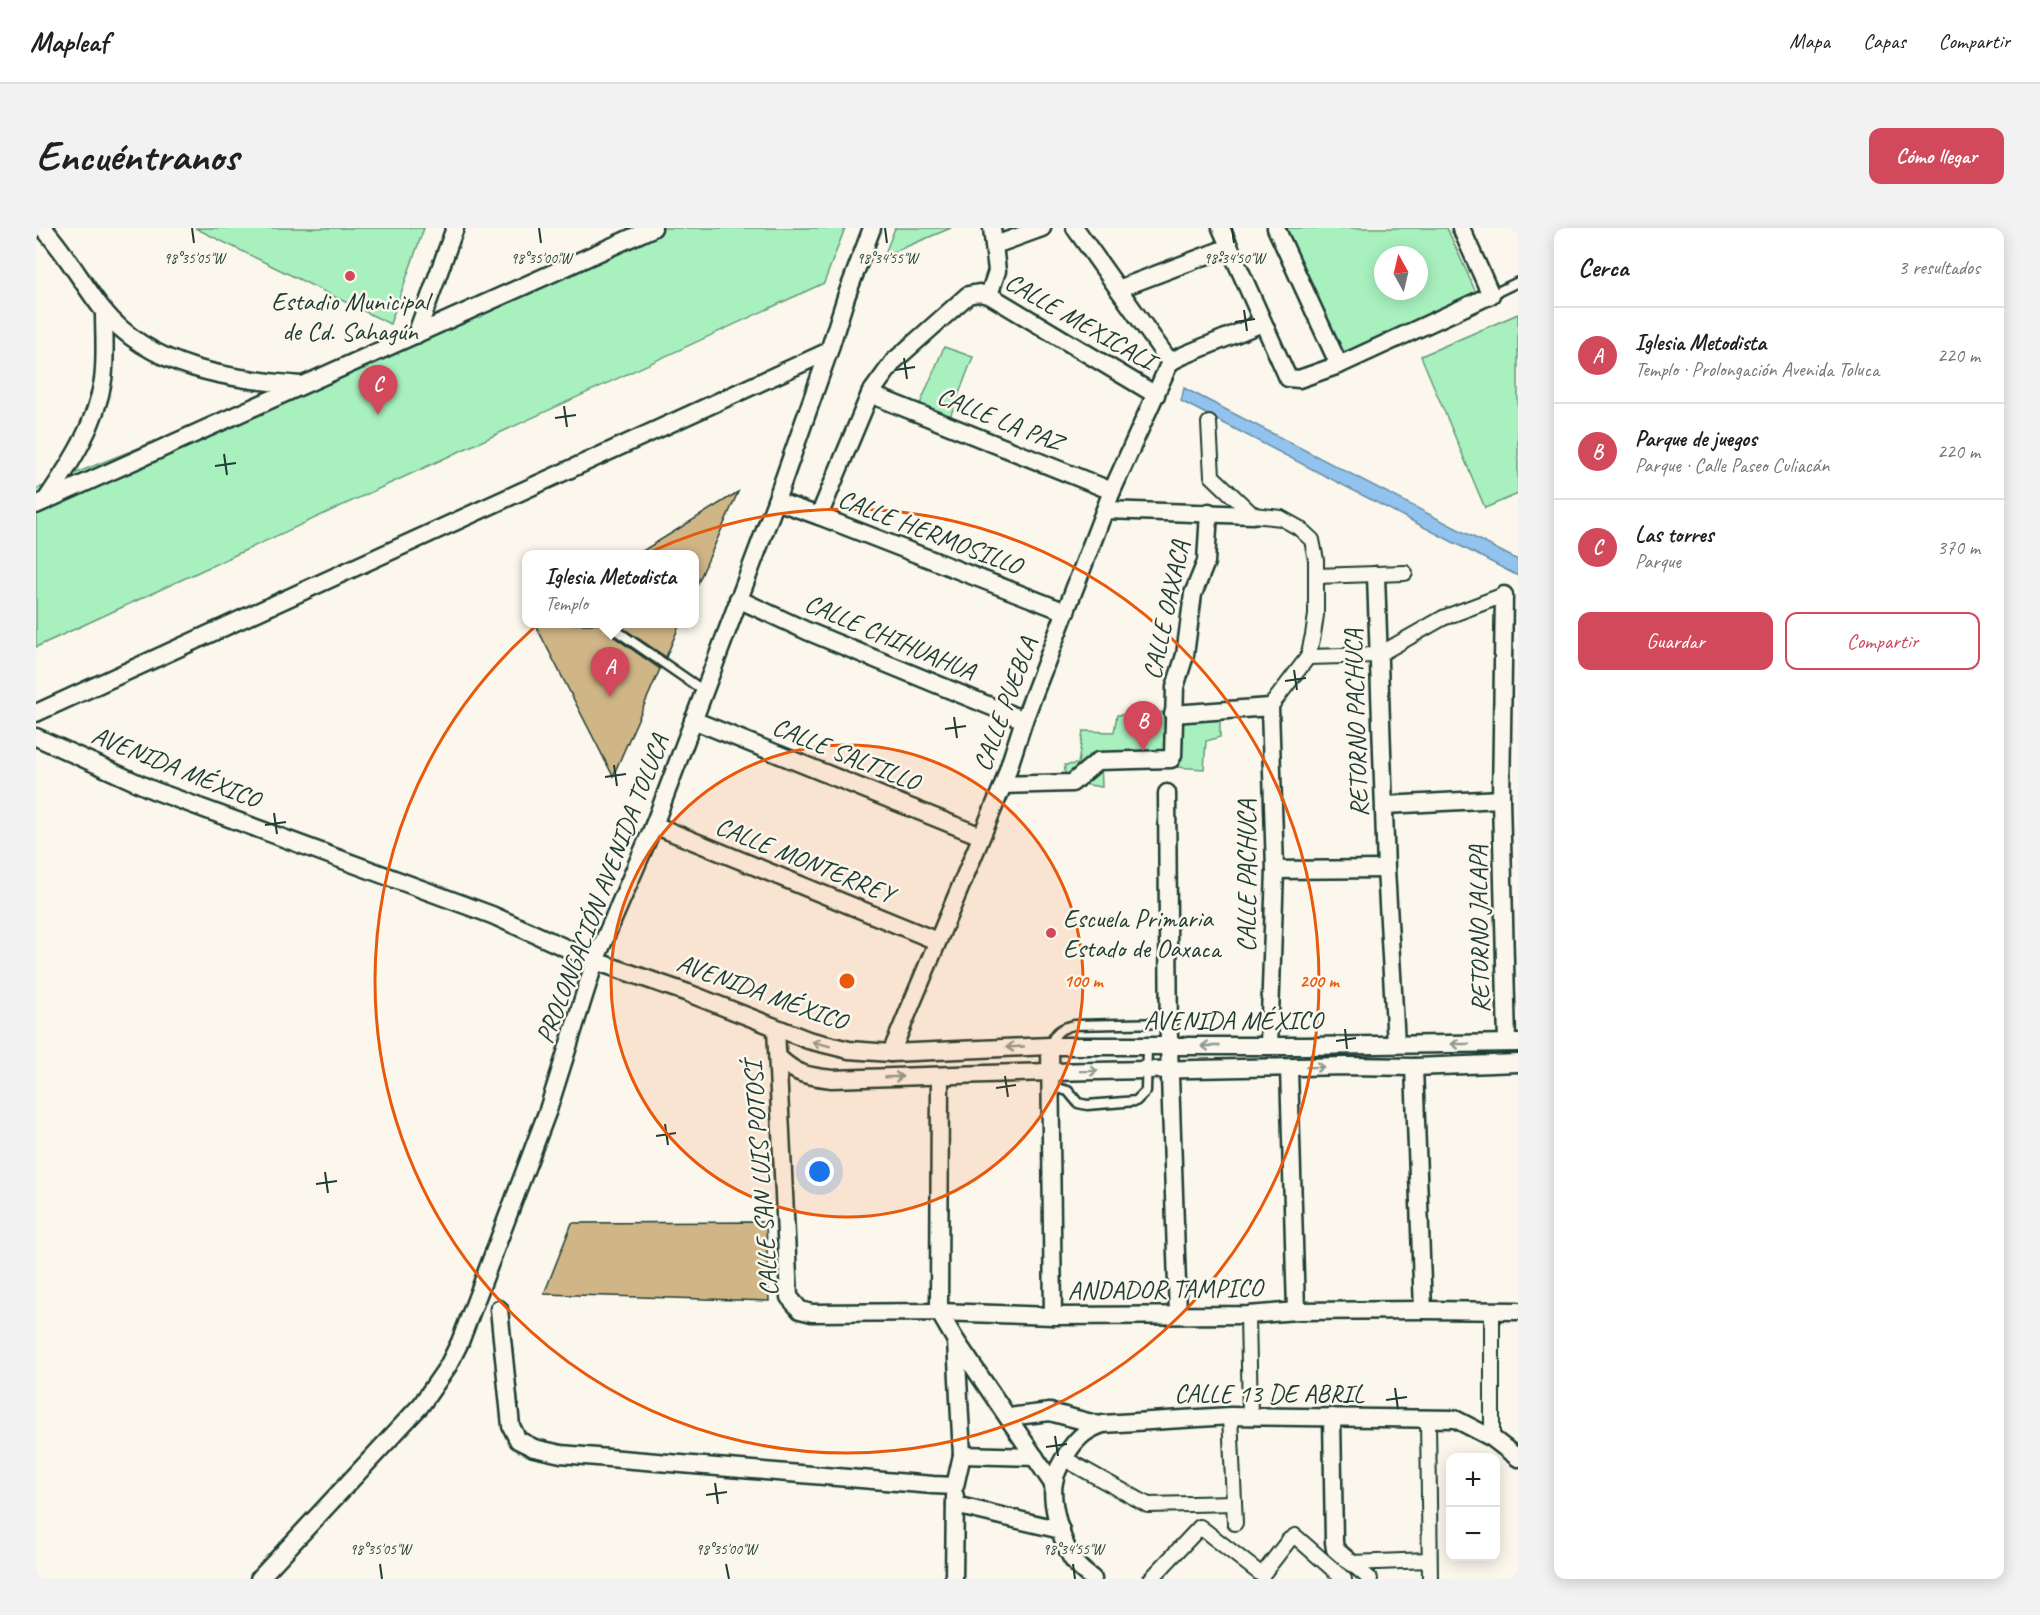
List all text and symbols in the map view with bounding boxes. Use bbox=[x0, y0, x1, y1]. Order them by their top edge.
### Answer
text: Mapleaf bbox=[30, 24, 108, 59]
text: Mapa bbox=[1789, 28, 1830, 54]
text: Capas bbox=[1863, 28, 1906, 54]
text: Compartir bbox=[1939, 28, 2010, 54]
button: Cómo llegar bbox=[1869, 128, 2004, 184]
text: Encuéntranos bbox=[36, 130, 238, 183]
north arrow bbox=[1374, 246, 1428, 300]
text: 98°35'05"W bbox=[164, 249, 228, 268]
text: 98°35'00"W bbox=[511, 249, 575, 268]
text: 98°34'55"W bbox=[857, 249, 921, 268]
text: 98°34'50"W bbox=[1204, 249, 1268, 268]
text: Cerca bbox=[1578, 251, 1628, 284]
text: 3 resultados bbox=[1898, 255, 1980, 280]
street label: CALLE MEXICALI bbox=[999, 265, 1166, 380]
marker: Estadio Municipal de Cd. Sahagún bbox=[343, 269, 357, 283]
place label: Estadio Municipal de Cd. Sahagún bbox=[271, 285, 433, 348]
text: Iglesia Metodista bbox=[1635, 329, 1766, 357]
text: A bbox=[1592, 343, 1603, 368]
text: 220 m bbox=[1937, 343, 1980, 368]
text: Templo · Prolongación Avenida Toluca bbox=[1635, 357, 1879, 382]
pin: C bbox=[358, 366, 398, 415]
street label: CALLE LA PAZ bbox=[932, 379, 1072, 461]
text: Parque de juegos bbox=[1635, 425, 1757, 453]
text: B bbox=[1592, 439, 1603, 464]
text: 220 m bbox=[1937, 439, 1980, 464]
text: Parque · Calle Paseo Culiacán bbox=[1635, 453, 1829, 478]
street label: CALLE HERMOSILLO bbox=[834, 482, 1029, 583]
text: Las torres bbox=[1635, 521, 1713, 549]
text: C bbox=[1593, 535, 1602, 560]
text: 370 m bbox=[1937, 535, 1980, 560]
street label: CALLE OAXACA bbox=[1135, 537, 1197, 682]
text: Parque bbox=[1635, 549, 1681, 574]
popup bbox=[522, 550, 699, 628]
text: Iglesia Metodista bbox=[545, 563, 676, 591]
street label: CALLE CHIHUAHUA bbox=[800, 586, 982, 688]
text: Templo bbox=[545, 591, 588, 616]
button: Guardar bbox=[1578, 612, 1773, 670]
button: Compartir bbox=[1785, 612, 1980, 670]
street label: RETORNO PACHUCA bbox=[1336, 628, 1376, 818]
street label: CALLE PUEBLA bbox=[966, 632, 1045, 775]
pin: A bbox=[590, 648, 630, 697]
pin: B bbox=[1124, 702, 1162, 751]
street label: CALLE SALTILLO bbox=[768, 710, 927, 800]
street label: AVENIDA MÉXICO bbox=[87, 718, 268, 817]
street label: PROLONGACIÓN AVENIDA TOLUCA bbox=[528, 728, 677, 1048]
street label: CALLE PACHUCA bbox=[1230, 799, 1263, 952]
street label: CALLE MONTERREY bbox=[711, 809, 903, 912]
street label: RETORNO JALAPA bbox=[1461, 844, 1497, 1013]
place label: Escuela Primaria Estado de Oaxaca bbox=[1063, 902, 1223, 965]
marker: Escuela Primaria Estado de Oaxaca bbox=[1044, 926, 1058, 940]
street label: AVENIDA MÉXICO bbox=[672, 946, 854, 1039]
text: 100 m bbox=[1064, 970, 1104, 992]
text: 200 m bbox=[1300, 970, 1340, 992]
centre of rings bbox=[837, 971, 857, 991]
street label: AVENIDA MÉXICO bbox=[1144, 1004, 1325, 1037]
one-way arrow bbox=[812, 1037, 831, 1049]
one-way arrow bbox=[1450, 1038, 1470, 1050]
one-way arrow bbox=[1201, 1040, 1221, 1052]
one-way arrow bbox=[1006, 1042, 1026, 1053]
street label: CALLE SAN LUIS POTOSÍ bbox=[736, 1055, 786, 1297]
one-way arrow bbox=[1304, 1061, 1324, 1073]
one-way arrow bbox=[1079, 1065, 1099, 1077]
one-way arrow bbox=[884, 1071, 904, 1083]
your location bbox=[805, 1157, 834, 1186]
street label: ANDADOR TAMPICO bbox=[1067, 1271, 1266, 1307]
street label: CALLE 13 DE ABRIL bbox=[1174, 1377, 1365, 1410]
map controls bbox=[1446, 1453, 1500, 1561]
button: + bbox=[1446, 1453, 1500, 1507]
button: − bbox=[1446, 1507, 1500, 1561]
text: 98°35'05"W bbox=[350, 1540, 414, 1559]
text: 98°35'00"W bbox=[696, 1540, 760, 1559]
text: 98°34'55"W bbox=[1043, 1540, 1107, 1559]

